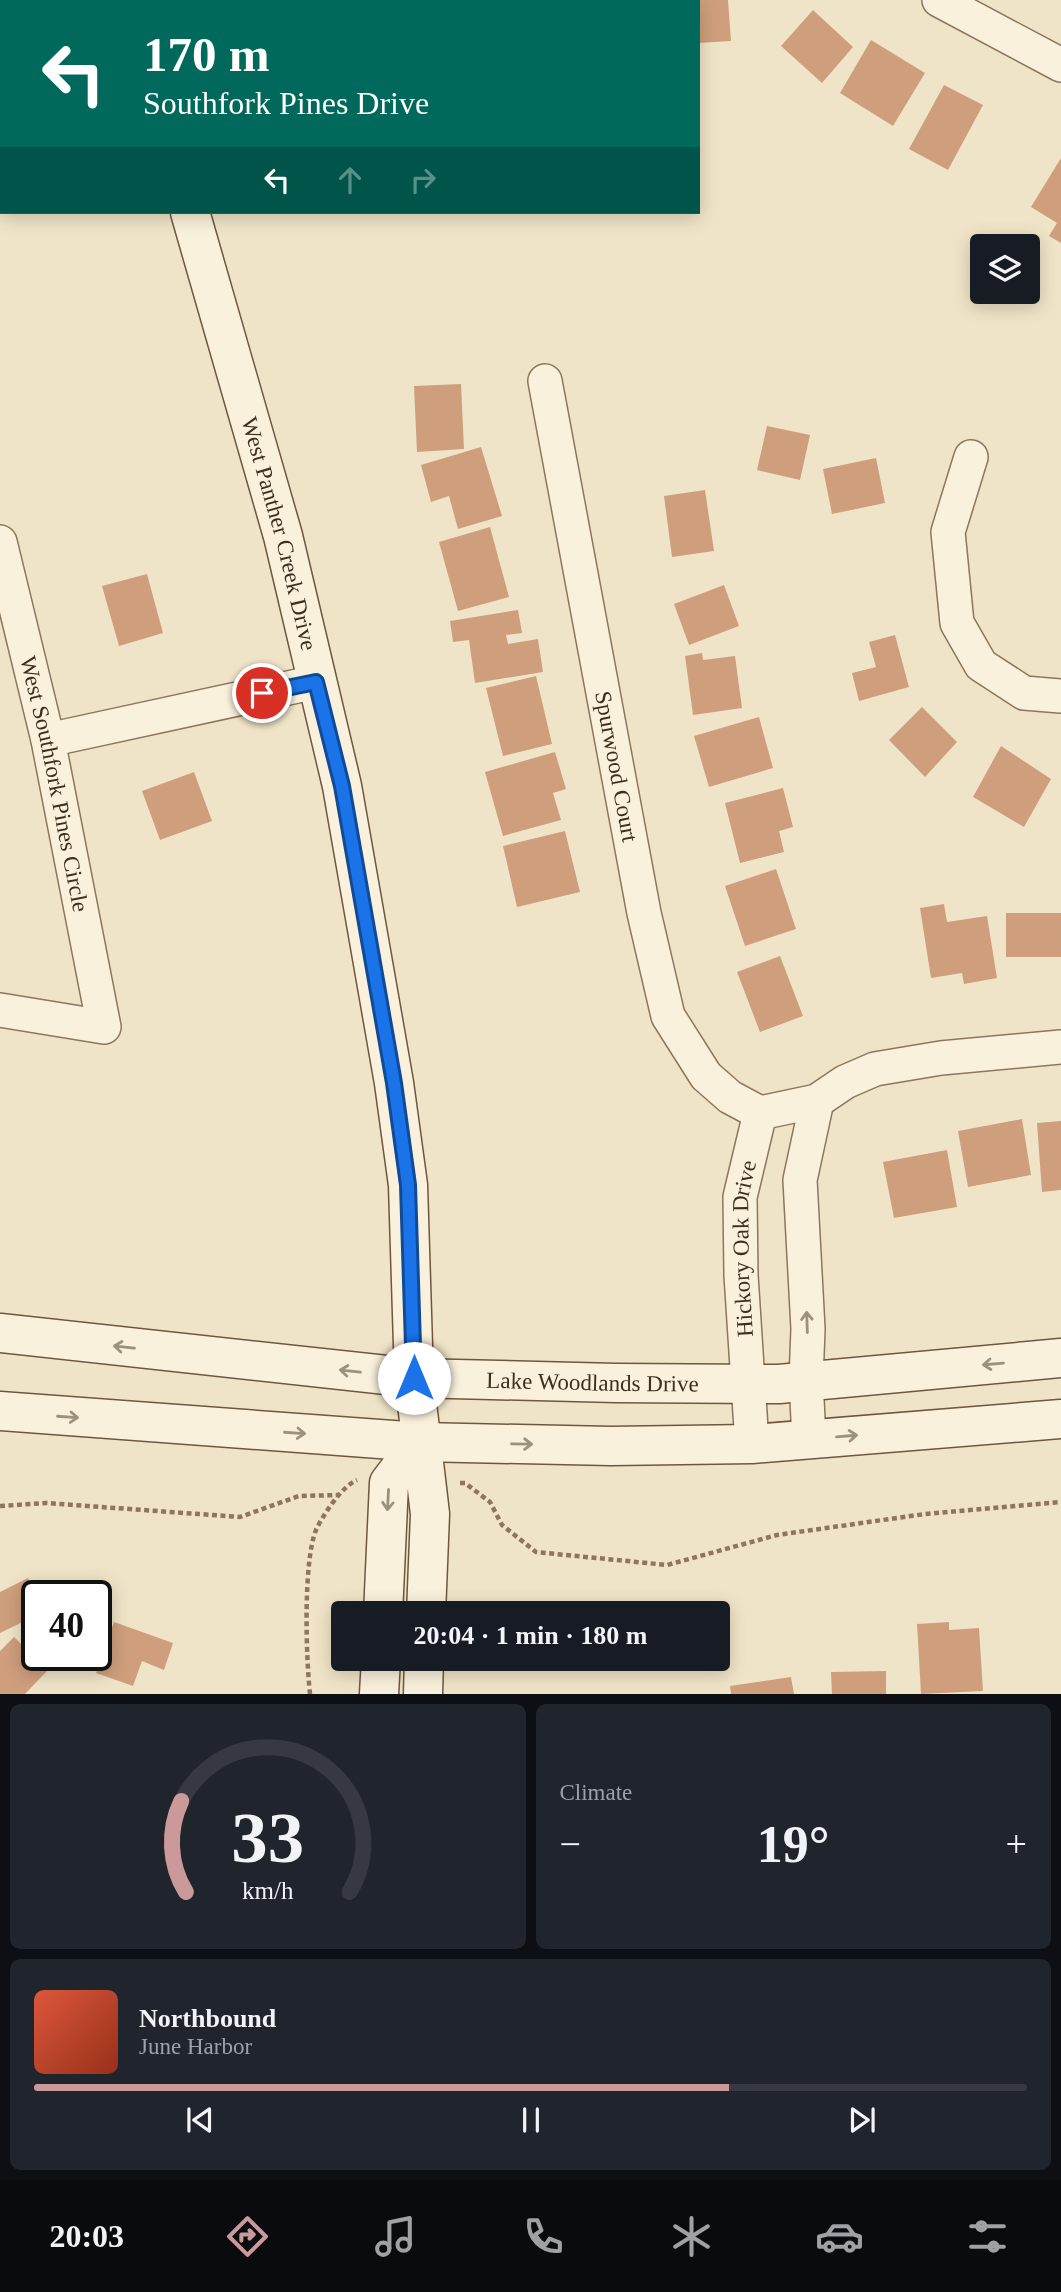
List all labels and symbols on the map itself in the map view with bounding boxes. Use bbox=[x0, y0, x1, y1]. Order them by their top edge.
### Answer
street label: West Panther Creek Drive bbox=[236, 414, 322, 653]
street label: West Southfork Pines Circle bbox=[15, 653, 93, 914]
pin bbox=[232, 663, 292, 723]
street label: Spurwood Court bbox=[590, 689, 643, 844]
street label: Hickory Oak Drive bbox=[728, 1158, 761, 1338]
one-way arrow bbox=[800, 1311, 814, 1334]
one-way arrow bbox=[113, 1340, 136, 1353]
position arrow bbox=[377, 1341, 451, 1415]
one-way arrow bbox=[982, 1358, 1005, 1371]
one-way arrow bbox=[340, 1365, 362, 1378]
street label: Lake Woodlands Drive bbox=[486, 1368, 699, 1397]
one-way arrow bbox=[56, 1411, 79, 1424]
one-way arrow bbox=[283, 1427, 306, 1440]
one-way arrow bbox=[835, 1429, 858, 1442]
one-way arrow bbox=[510, 1437, 533, 1451]
one-way arrow bbox=[382, 1488, 395, 1511]
speed limit sign: 40 bbox=[21, 1580, 112, 1671]

